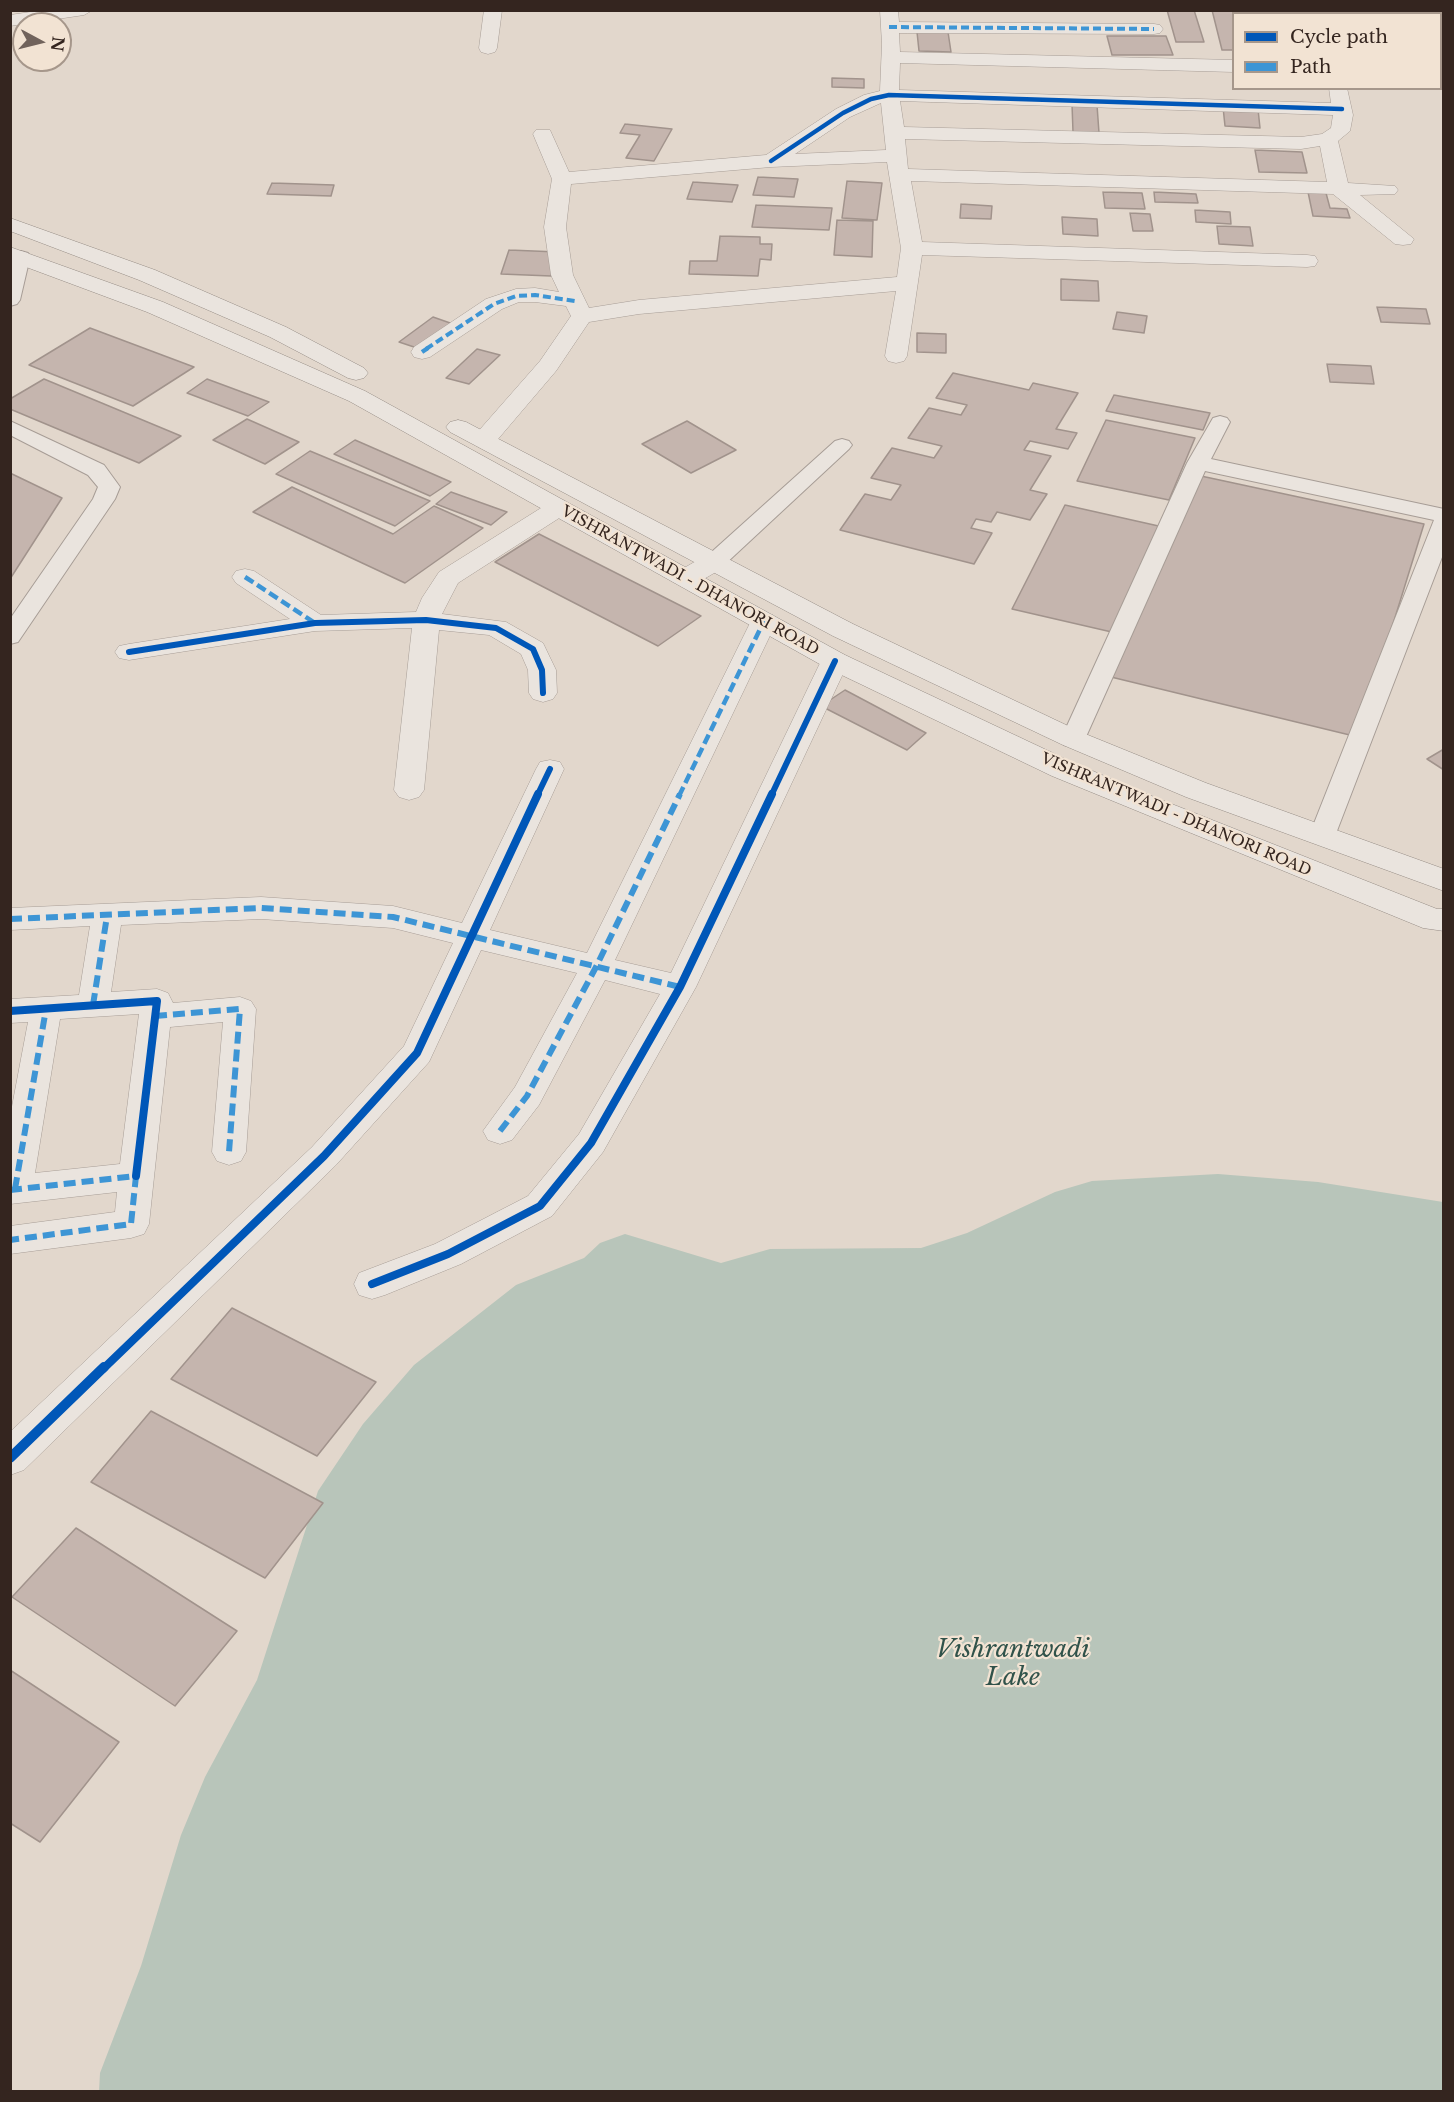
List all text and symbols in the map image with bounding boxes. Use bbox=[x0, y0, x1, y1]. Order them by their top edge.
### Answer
north arrow bbox=[12, 12, 72, 72]
legend bbox=[1232, 12, 1442, 90]
text: Cycle path bbox=[1290, 26, 1388, 48]
text: N bbox=[47, 35, 69, 53]
text: Path bbox=[1290, 56, 1331, 78]
street label: VISHRANTWADI - DHANORI ROAD bbox=[558, 502, 822, 660]
street label: VISHRANTWADI - DHANORI ROAD bbox=[1038, 750, 1314, 880]
water label: Vishrantwadi Lake bbox=[936, 1636, 1090, 1692]

